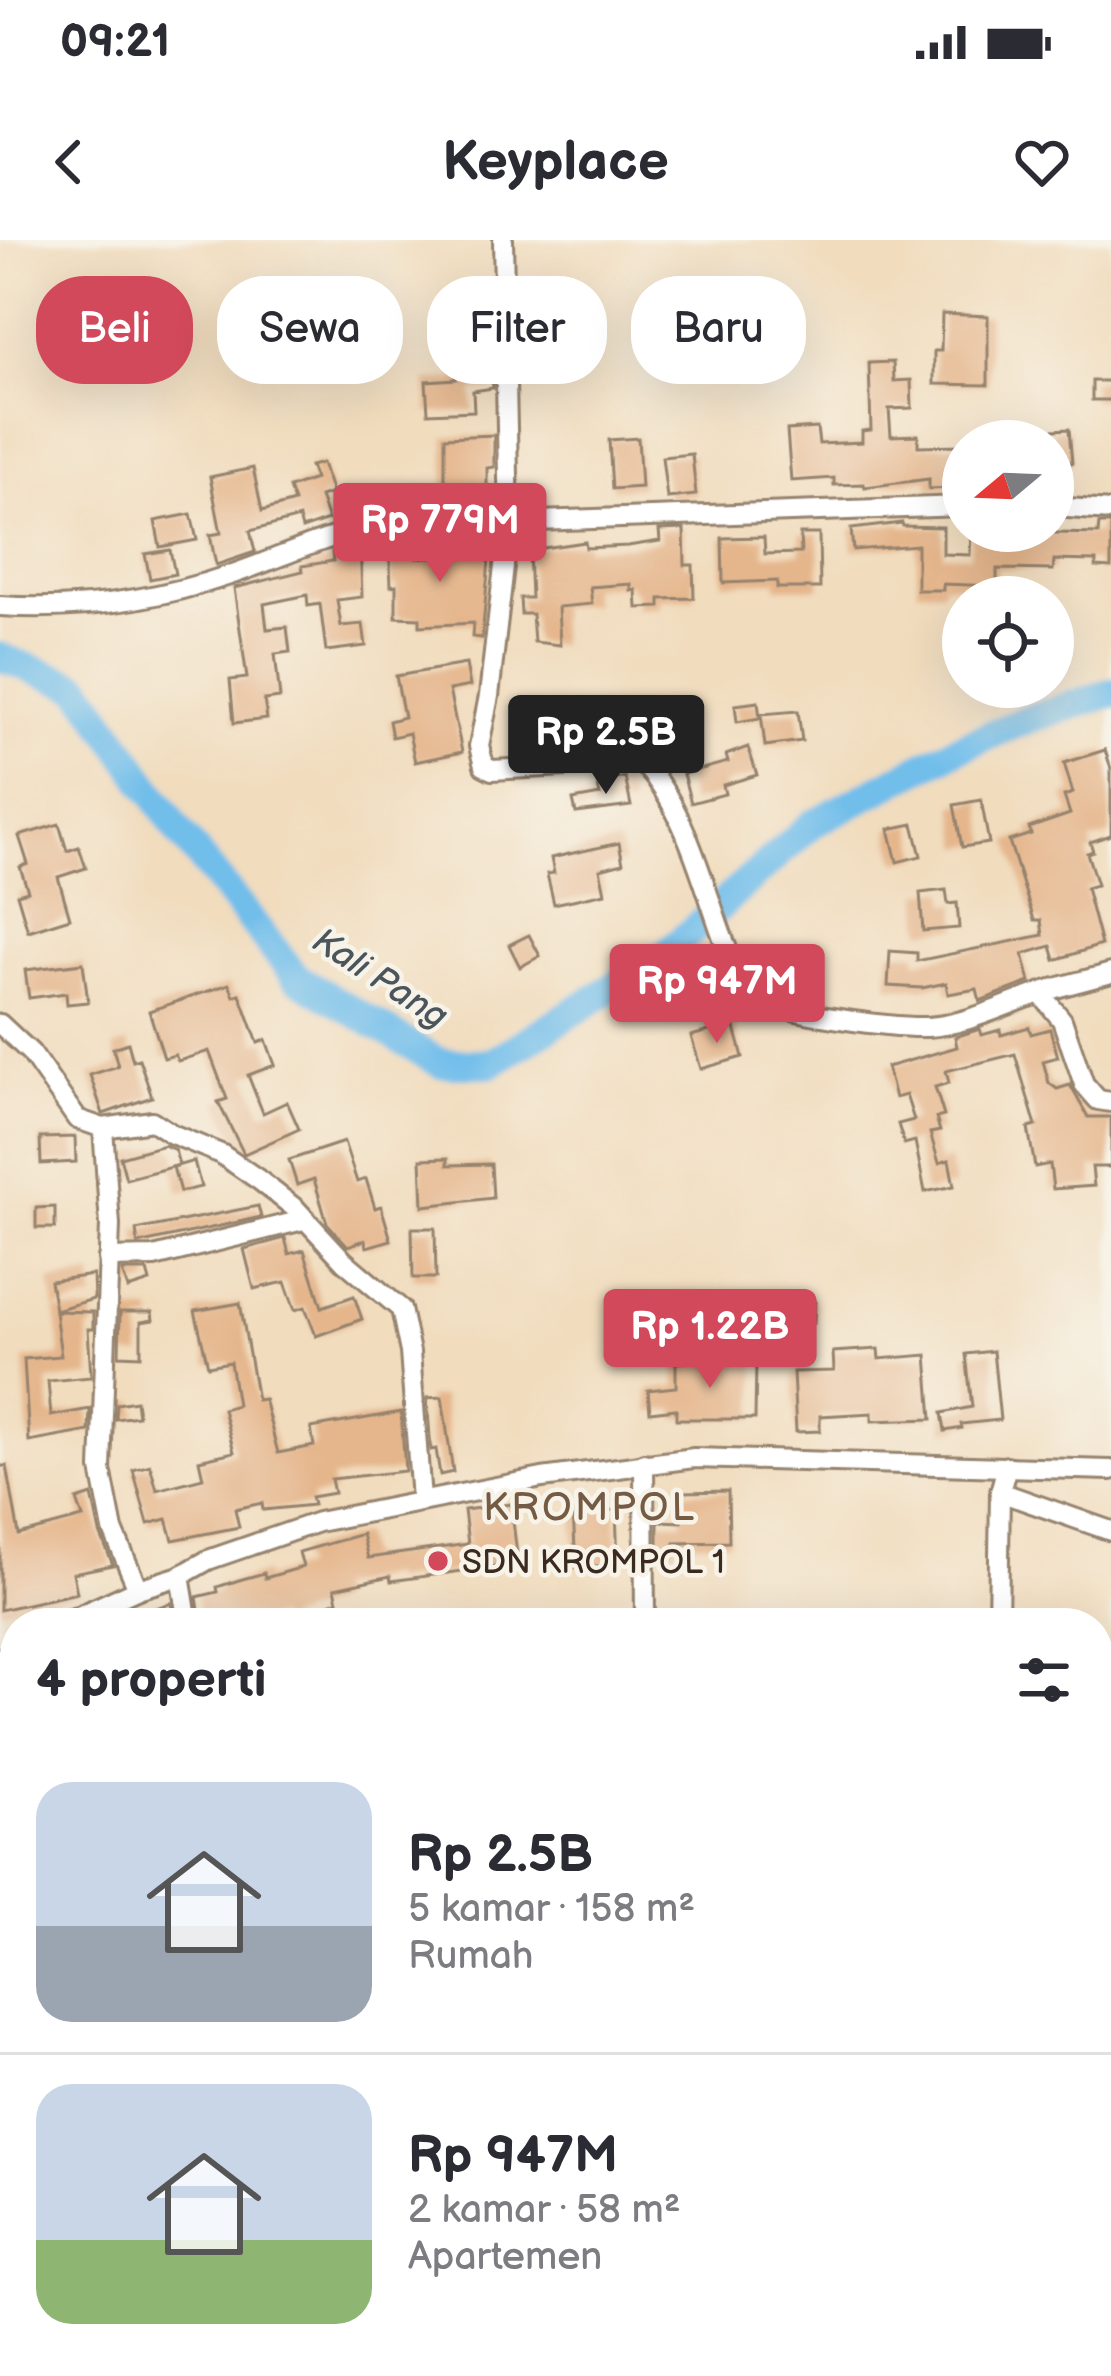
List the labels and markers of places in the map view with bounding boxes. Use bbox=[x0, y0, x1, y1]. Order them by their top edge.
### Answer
pin: Rp 779M bbox=[329, 483, 551, 585]
pin: Rp 2.5B bbox=[495, 695, 717, 797]
pin: Rp 947M bbox=[606, 944, 828, 1046]
pin: Rp 1.22B bbox=[586, 1289, 834, 1391]
place label: SDN KROMPOL 1 bbox=[462, 1543, 725, 1583]
marker: SDN KROMPOL 1 bbox=[425, 1548, 451, 1574]

